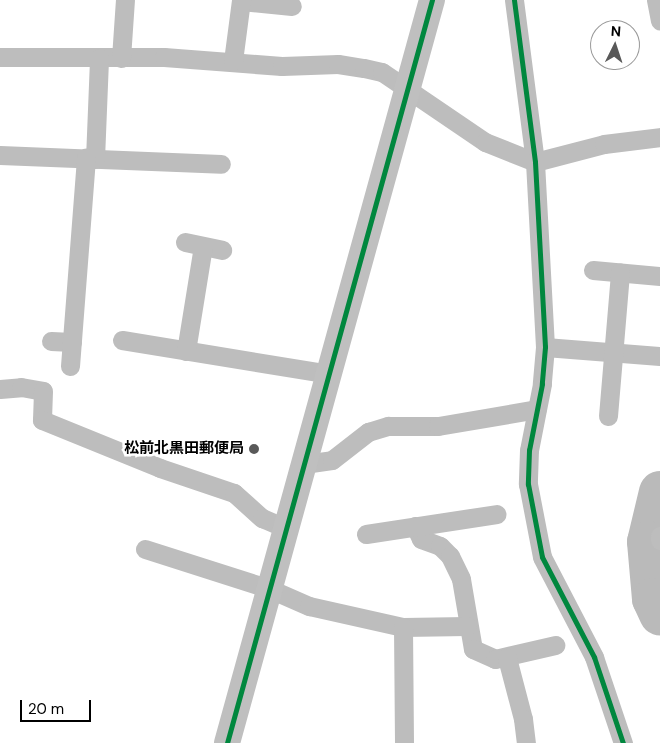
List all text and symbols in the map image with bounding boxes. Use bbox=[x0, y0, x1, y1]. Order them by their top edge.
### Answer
north arrow bbox=[590, 20, 640, 70]
text: N bbox=[610, 22, 622, 40]
place label: 松前北黒田郵便局 bbox=[124, 440, 244, 458]
marker: 松前北黒田郵便局 bbox=[248, 443, 260, 455]
scale bar bbox=[22, 690, 94, 722]
text: 20 m bbox=[28, 699, 64, 719]

